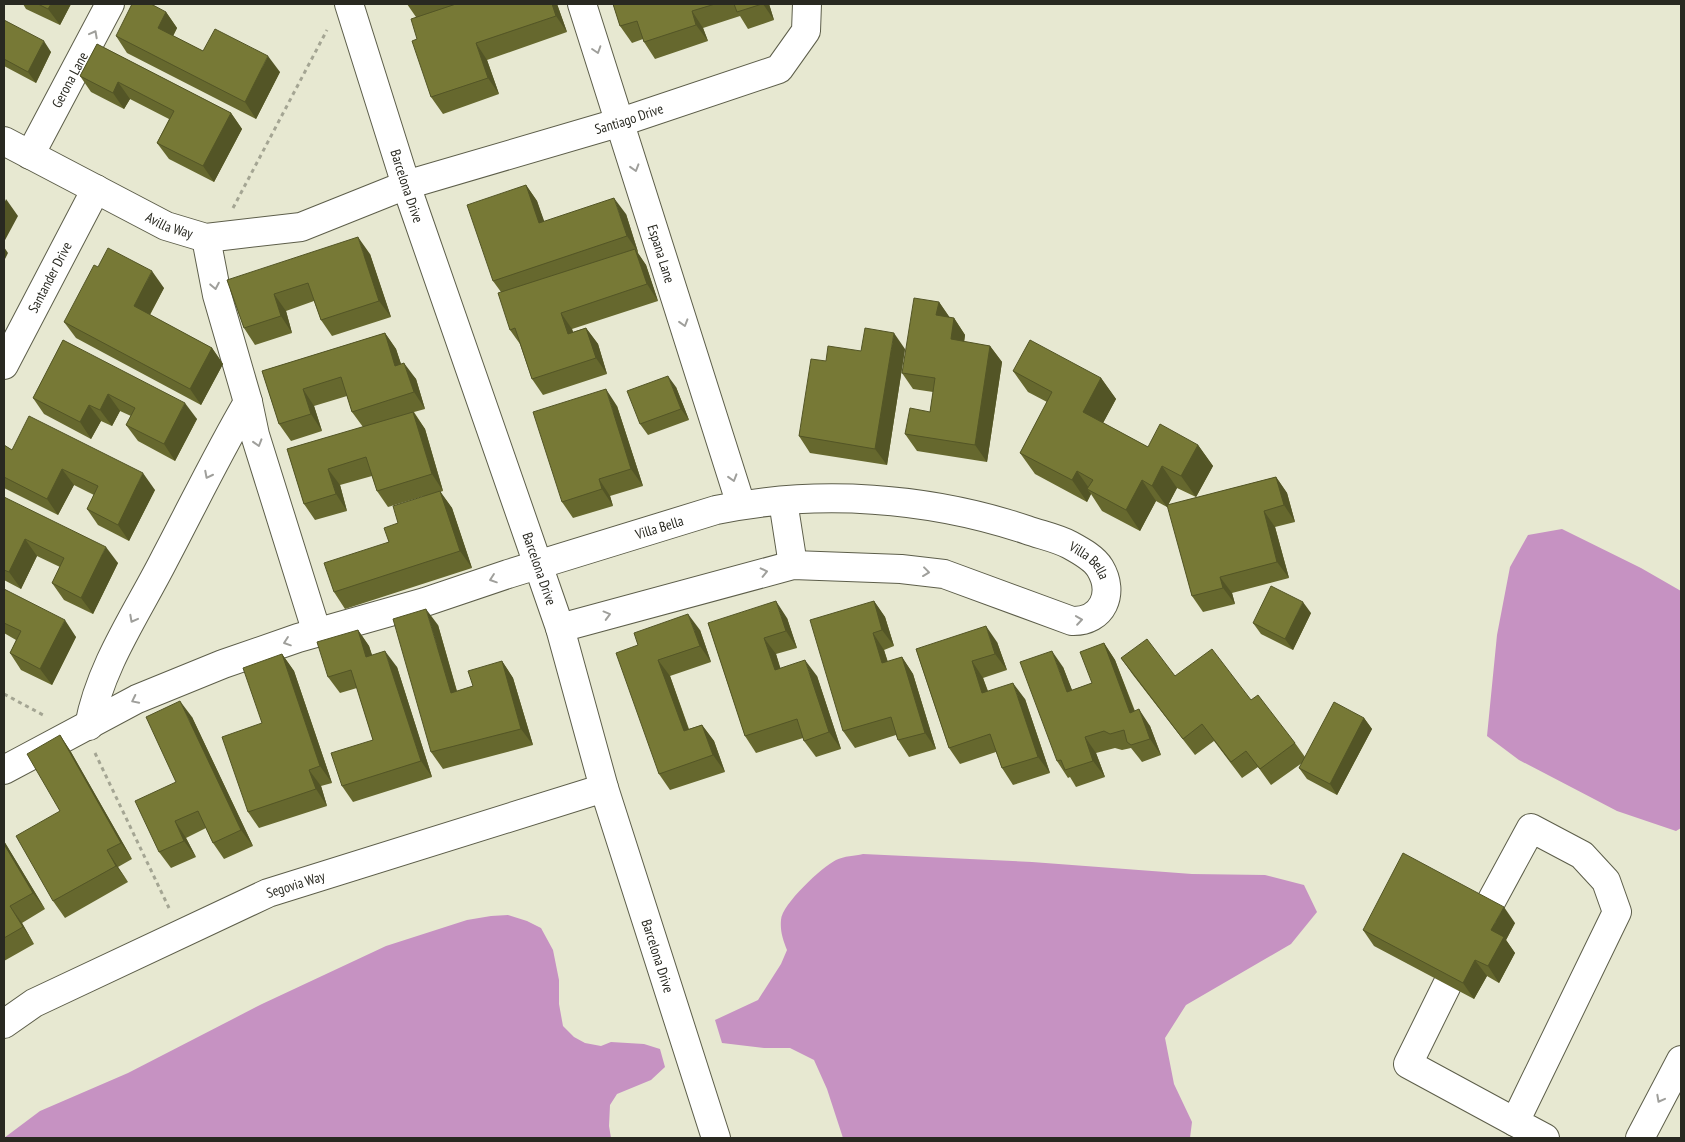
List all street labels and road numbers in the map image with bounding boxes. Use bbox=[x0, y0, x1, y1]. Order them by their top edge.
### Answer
street label: Gerona Lane bbox=[48, 49, 92, 111]
street label: Santiago Drive bbox=[593, 99, 666, 138]
street label: Barcelona Drive bbox=[386, 147, 427, 225]
street label: Avilla Way bbox=[143, 208, 196, 243]
street label: Espana Lane bbox=[644, 222, 679, 285]
street label: Santander Drive bbox=[24, 239, 76, 316]
street label: Villa Bella bbox=[632, 512, 686, 544]
street label: Barcelona Drive bbox=[518, 530, 560, 608]
street label: Villa Bella bbox=[1065, 537, 1113, 582]
street label: Segovia Way bbox=[264, 867, 328, 902]
street label: Barcelona Drive bbox=[638, 917, 678, 995]

